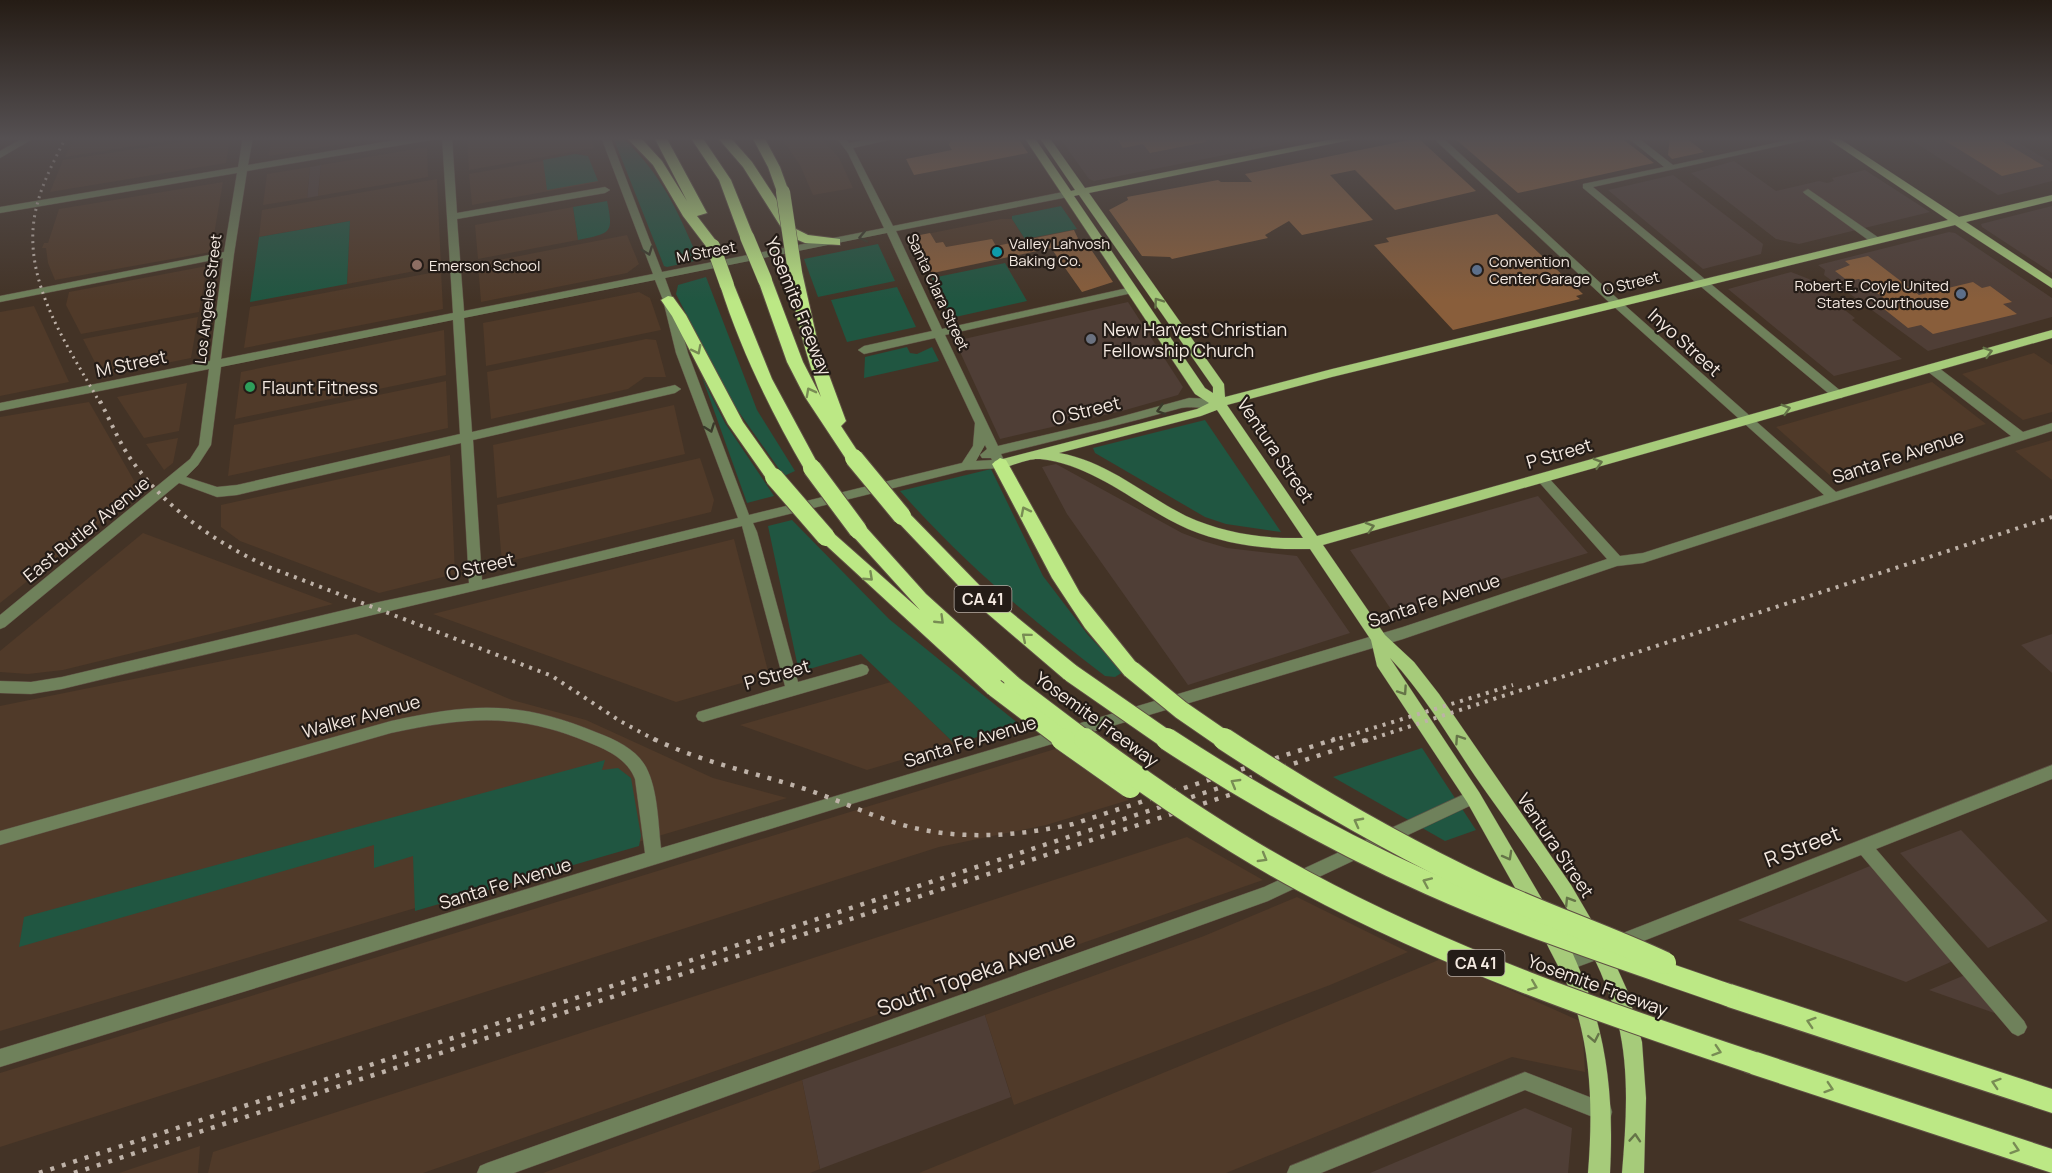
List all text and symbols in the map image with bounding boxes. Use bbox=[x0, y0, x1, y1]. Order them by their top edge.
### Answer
one-way arrow bbox=[858, 230, 868, 243]
street label: Santa Clara Street bbox=[902, 230, 974, 354]
street label: Los Angeles Street bbox=[190, 233, 226, 365]
street label: Yosemite Freeway bbox=[760, 233, 838, 379]
place label: Valley Lahvosh Baking Co. bbox=[1009, 233, 1110, 271]
street label: M Street bbox=[675, 236, 737, 268]
one-way arrow bbox=[641, 245, 654, 256]
marker: Valley Lahvosh Baking Co. bbox=[990, 245, 1004, 259]
place label: Convention Center Garage bbox=[1489, 251, 1590, 289]
place label: Emerson School bbox=[429, 255, 540, 276]
marker: Emerson School bbox=[410, 258, 424, 272]
marker: Convention Center Garage bbox=[1470, 263, 1484, 277]
street label: O Street bbox=[1600, 266, 1662, 300]
place label: Robert E. Coyle United States Courthouse bbox=[1794, 275, 1949, 313]
marker: Robert E. Coyle United States Courthouse bbox=[1954, 287, 1968, 301]
one-way arrow bbox=[1154, 297, 1165, 308]
street label: Inyo Street bbox=[1643, 303, 1727, 381]
place label: New Harvest Christian Fellowship Church bbox=[1103, 317, 1287, 362]
marker: New Harvest Christian Fellowship Church bbox=[1084, 332, 1098, 346]
street label: M Street bbox=[93, 344, 169, 382]
one-way arrow bbox=[690, 344, 701, 355]
one-way arrow bbox=[1982, 347, 1993, 359]
place label: Flaunt Fitness bbox=[262, 375, 378, 399]
marker: Flaunt Fitness bbox=[243, 380, 257, 394]
one-way arrow bbox=[806, 388, 817, 398]
street label: O Street bbox=[1049, 390, 1123, 430]
street label: Ventura Street bbox=[1232, 393, 1320, 507]
one-way arrow bbox=[1156, 403, 1167, 415]
one-way arrow bbox=[1781, 404, 1791, 417]
one-way arrow bbox=[703, 422, 716, 433]
street label: Santa Fe Avenue bbox=[1829, 423, 1967, 489]
street label: P Street bbox=[1523, 432, 1595, 474]
one-way arrow bbox=[1593, 457, 1603, 470]
street label: East Butler Avenue bbox=[18, 471, 154, 587]
one-way arrow bbox=[1021, 507, 1032, 518]
one-way arrow bbox=[1364, 522, 1375, 534]
street label: O Street bbox=[443, 546, 517, 586]
street label: Santa Fe Avenue bbox=[1365, 567, 1503, 633]
one-way arrow bbox=[862, 570, 872, 581]
road number: CA 41 bbox=[954, 586, 1012, 612]
one-way arrow bbox=[933, 612, 944, 623]
one-way arrow bbox=[1021, 633, 1032, 644]
street label: P Street bbox=[741, 653, 813, 695]
street label: Yosemite Freeway bbox=[1030, 666, 1164, 772]
one-way arrow bbox=[1396, 685, 1407, 696]
street label: Walker Avenue bbox=[299, 689, 423, 743]
street label: Santa Fe Avenue bbox=[901, 709, 1039, 773]
one-way arrow bbox=[1455, 735, 1466, 746]
one-way arrow bbox=[1231, 779, 1241, 790]
street label: Ventura Street bbox=[1512, 788, 1600, 902]
one-way arrow bbox=[1354, 818, 1365, 829]
street label: R Street bbox=[1760, 819, 1844, 873]
one-way arrow bbox=[1501, 849, 1512, 860]
street label: Santa Fe Avenue bbox=[436, 851, 574, 915]
one-way arrow bbox=[1257, 851, 1267, 862]
one-way arrow bbox=[1422, 877, 1433, 889]
one-way arrow bbox=[1564, 897, 1576, 907]
street label: South Topeka Avenue bbox=[873, 924, 1079, 1022]
street label: Yosemite Freeway bbox=[1525, 948, 1672, 1022]
road number: CA 41 bbox=[1448, 950, 1504, 976]
one-way arrow bbox=[1527, 979, 1538, 991]
one-way arrow bbox=[1806, 1017, 1817, 1029]
one-way arrow bbox=[1587, 1032, 1600, 1042]
one-way arrow bbox=[1711, 1043, 1722, 1056]
one-way arrow bbox=[1991, 1077, 2002, 1090]
one-way arrow bbox=[1824, 1081, 1834, 1093]
one-way arrow bbox=[1628, 1134, 1641, 1143]
one-way arrow bbox=[2009, 1142, 2020, 1155]

